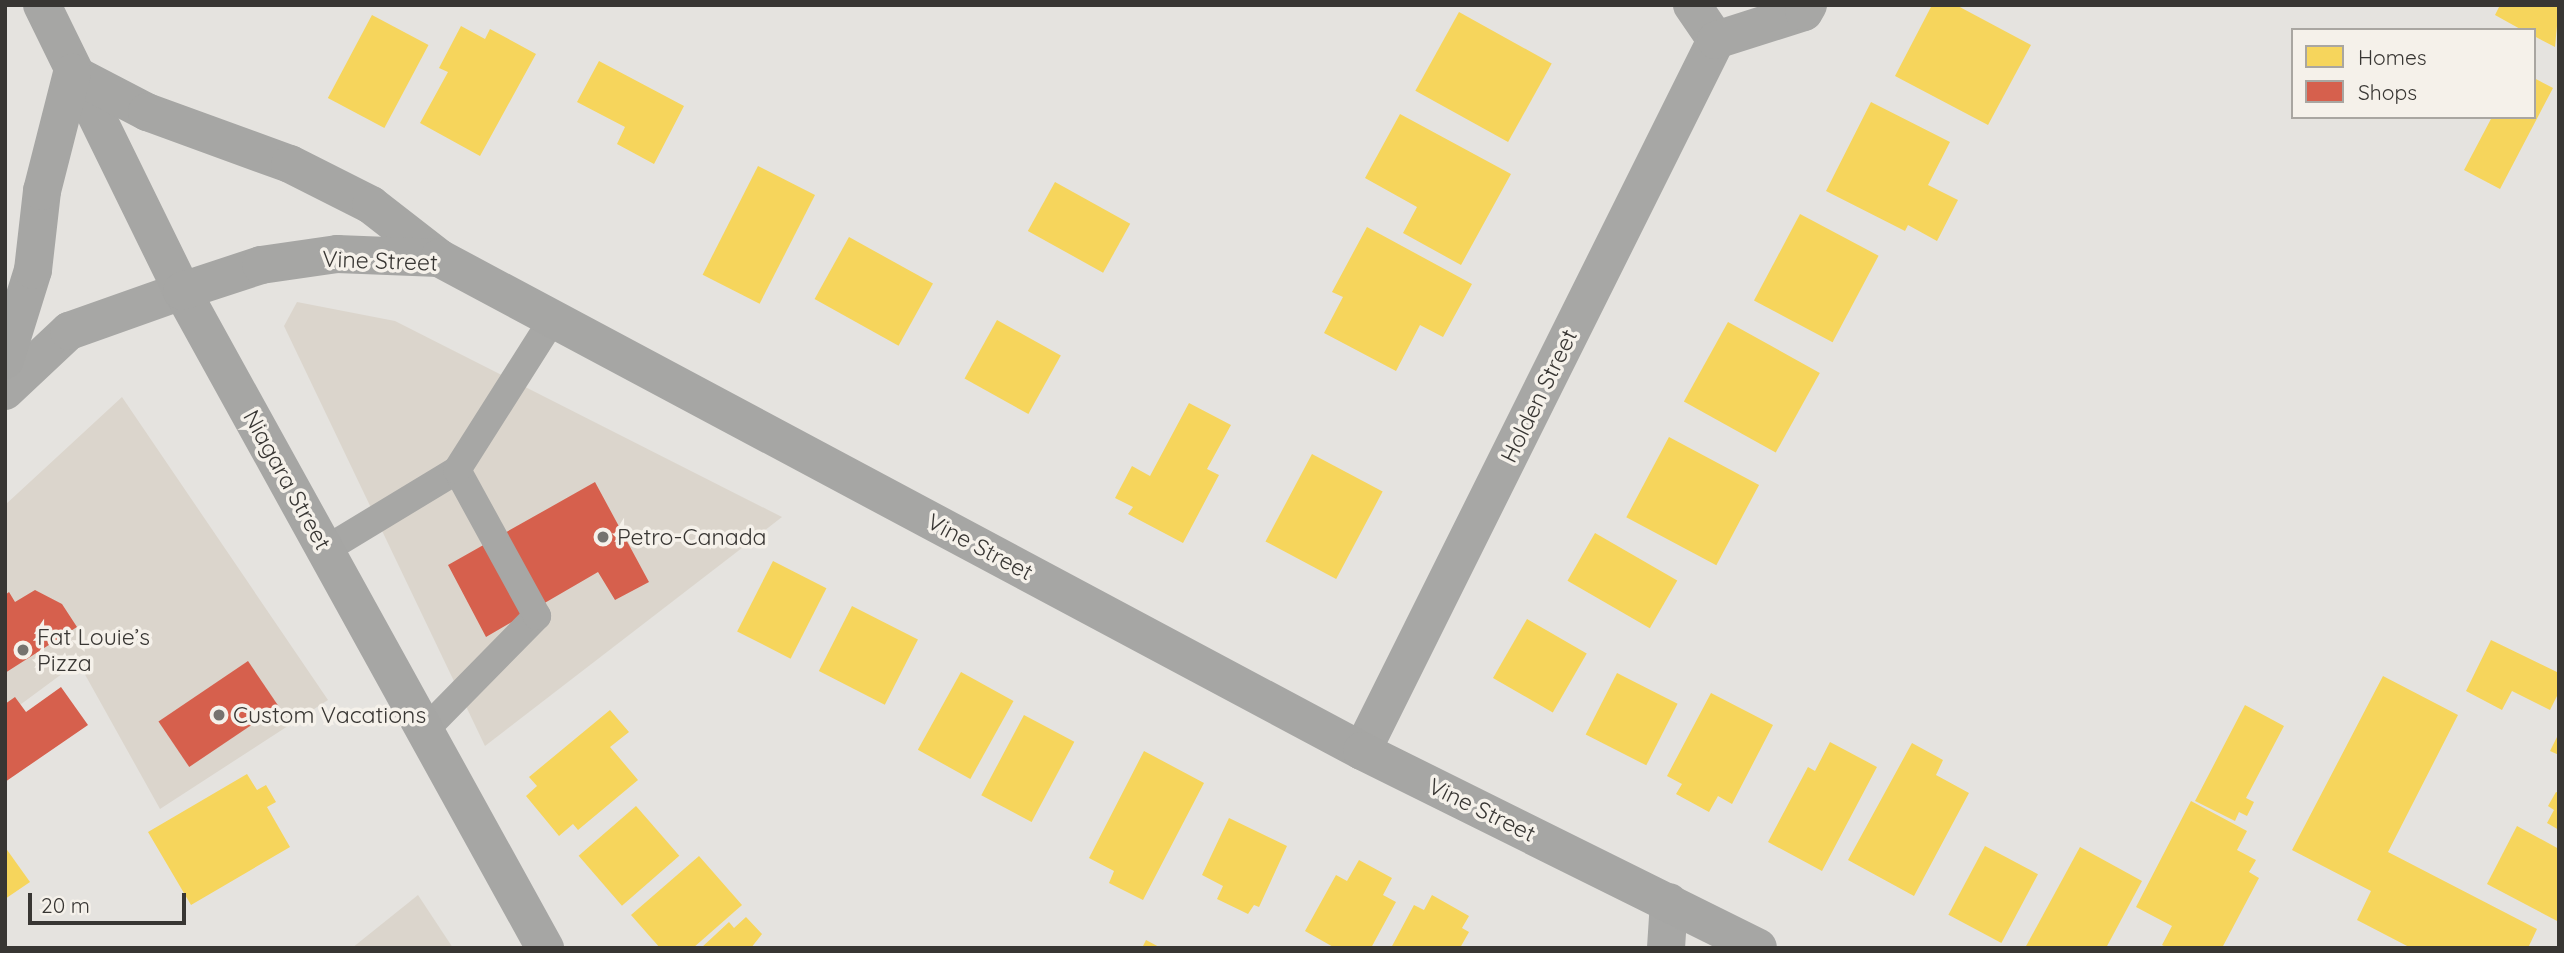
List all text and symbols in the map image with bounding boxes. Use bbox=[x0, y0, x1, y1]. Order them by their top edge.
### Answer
legend bbox=[2291, 28, 2536, 119]
text: Homes bbox=[2358, 44, 2427, 70]
text: Shops bbox=[2358, 79, 2417, 105]
street label: Vine Street bbox=[322, 245, 438, 277]
street label: Holden Street bbox=[1495, 325, 1583, 467]
street label: Niagara Street bbox=[237, 405, 337, 555]
street label: Vine Street bbox=[922, 508, 1038, 586]
place label: Petro-Canada bbox=[617, 523, 767, 551]
marker: Petro-Canada bbox=[595, 529, 611, 545]
place label: Fat Louie’s Pizza bbox=[37, 623, 150, 677]
marker: Fat Louie’s Pizza bbox=[15, 642, 31, 658]
place label: Custom Vacations bbox=[233, 701, 426, 729]
marker: Custom Vacations bbox=[211, 707, 227, 723]
street label: Vine Street bbox=[1424, 772, 1540, 848]
scale bar bbox=[32, 880, 189, 924]
text: 20 m bbox=[41, 892, 90, 918]

